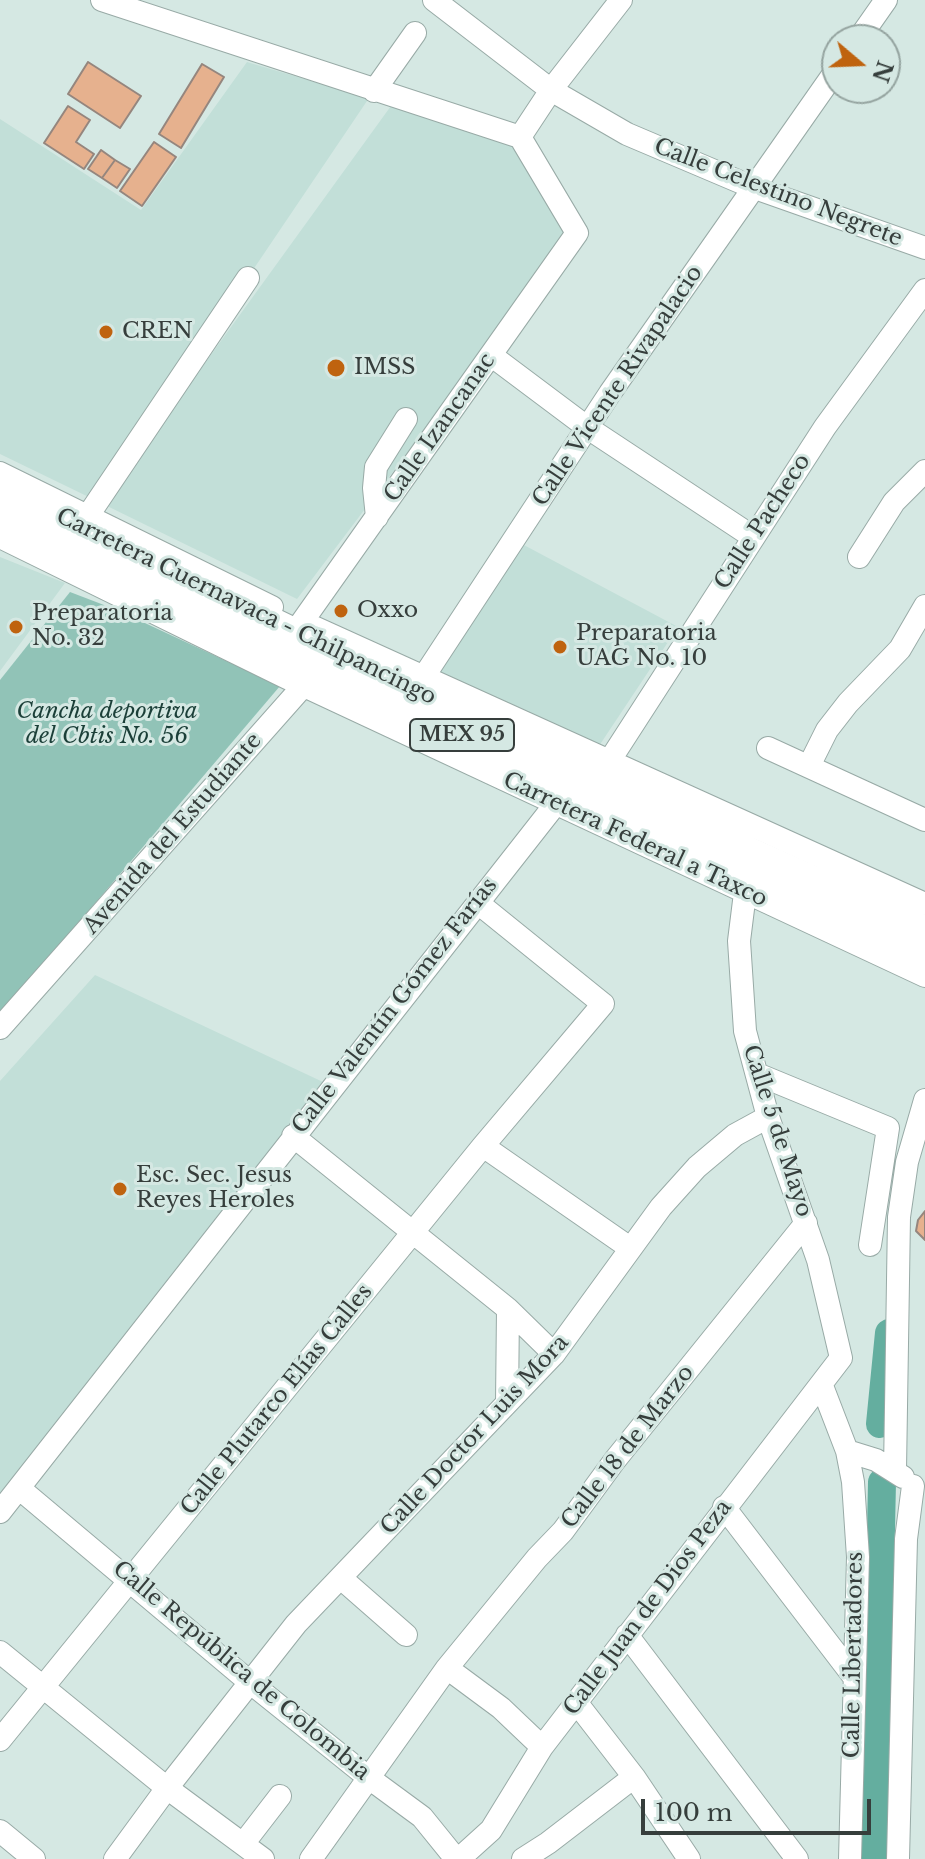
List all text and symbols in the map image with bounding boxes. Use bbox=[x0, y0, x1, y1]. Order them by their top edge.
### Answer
north arrow bbox=[821, 24, 901, 104]
text: N bbox=[866, 57, 898, 86]
street label: Calle Celestino Negrete bbox=[650, 133, 906, 253]
street label: Calle Vicente Rivapalacio bbox=[527, 261, 709, 511]
place label: CREN bbox=[122, 319, 193, 345]
marker: CREN bbox=[97, 323, 115, 341]
street label: Calle Izancanac bbox=[379, 349, 501, 507]
place label: IMSS bbox=[354, 355, 415, 381]
marker: IMSS bbox=[325, 357, 347, 379]
street label: Calle Pacheco bbox=[710, 449, 816, 595]
street label: Carretera Cuernavaca - Chilpancingo bbox=[52, 503, 440, 711]
place label: Oxxo bbox=[357, 598, 418, 624]
place label: Preparatoria No. 32 bbox=[32, 601, 173, 652]
marker: Oxxo bbox=[332, 602, 350, 620]
marker: Preparatoria No. 32 bbox=[7, 618, 25, 636]
place label: Preparatoria UAG No. 10 bbox=[576, 621, 717, 672]
marker: Preparatoria UAG No. 10 bbox=[551, 638, 569, 656]
park label: Cancha deportiva del Cbtis No. 56 bbox=[16, 699, 198, 750]
road number: MEX 95 bbox=[410, 719, 514, 751]
street label: Avenida del Estudiante bbox=[78, 728, 268, 940]
street label: Carretera Federal a Taxco bbox=[499, 767, 771, 913]
street label: Calle Valentín Gómez Farías bbox=[287, 873, 503, 1139]
street label: Calle 5 de Mayo bbox=[737, 1042, 817, 1220]
place label: Esc. Sec. Jesus Reyes Heroles bbox=[136, 1163, 295, 1214]
marker: Esc. Sec. Jesus Reyes Heroles bbox=[111, 1180, 129, 1198]
street label: Calle Plutarco Elías Calles bbox=[176, 1279, 378, 1521]
street label: Calle Doctor Luis Mora bbox=[376, 1330, 574, 1540]
street label: Calle 18 de Marzo bbox=[556, 1360, 700, 1534]
street label: Calle Juan de Dios Peza bbox=[558, 1495, 738, 1721]
street label: Calle Libertadores bbox=[839, 1551, 869, 1759]
street label: Calle República de Colombia bbox=[107, 1556, 375, 1786]
scale bar bbox=[645, 1783, 875, 1833]
text: 100 m bbox=[655, 1798, 733, 1827]

